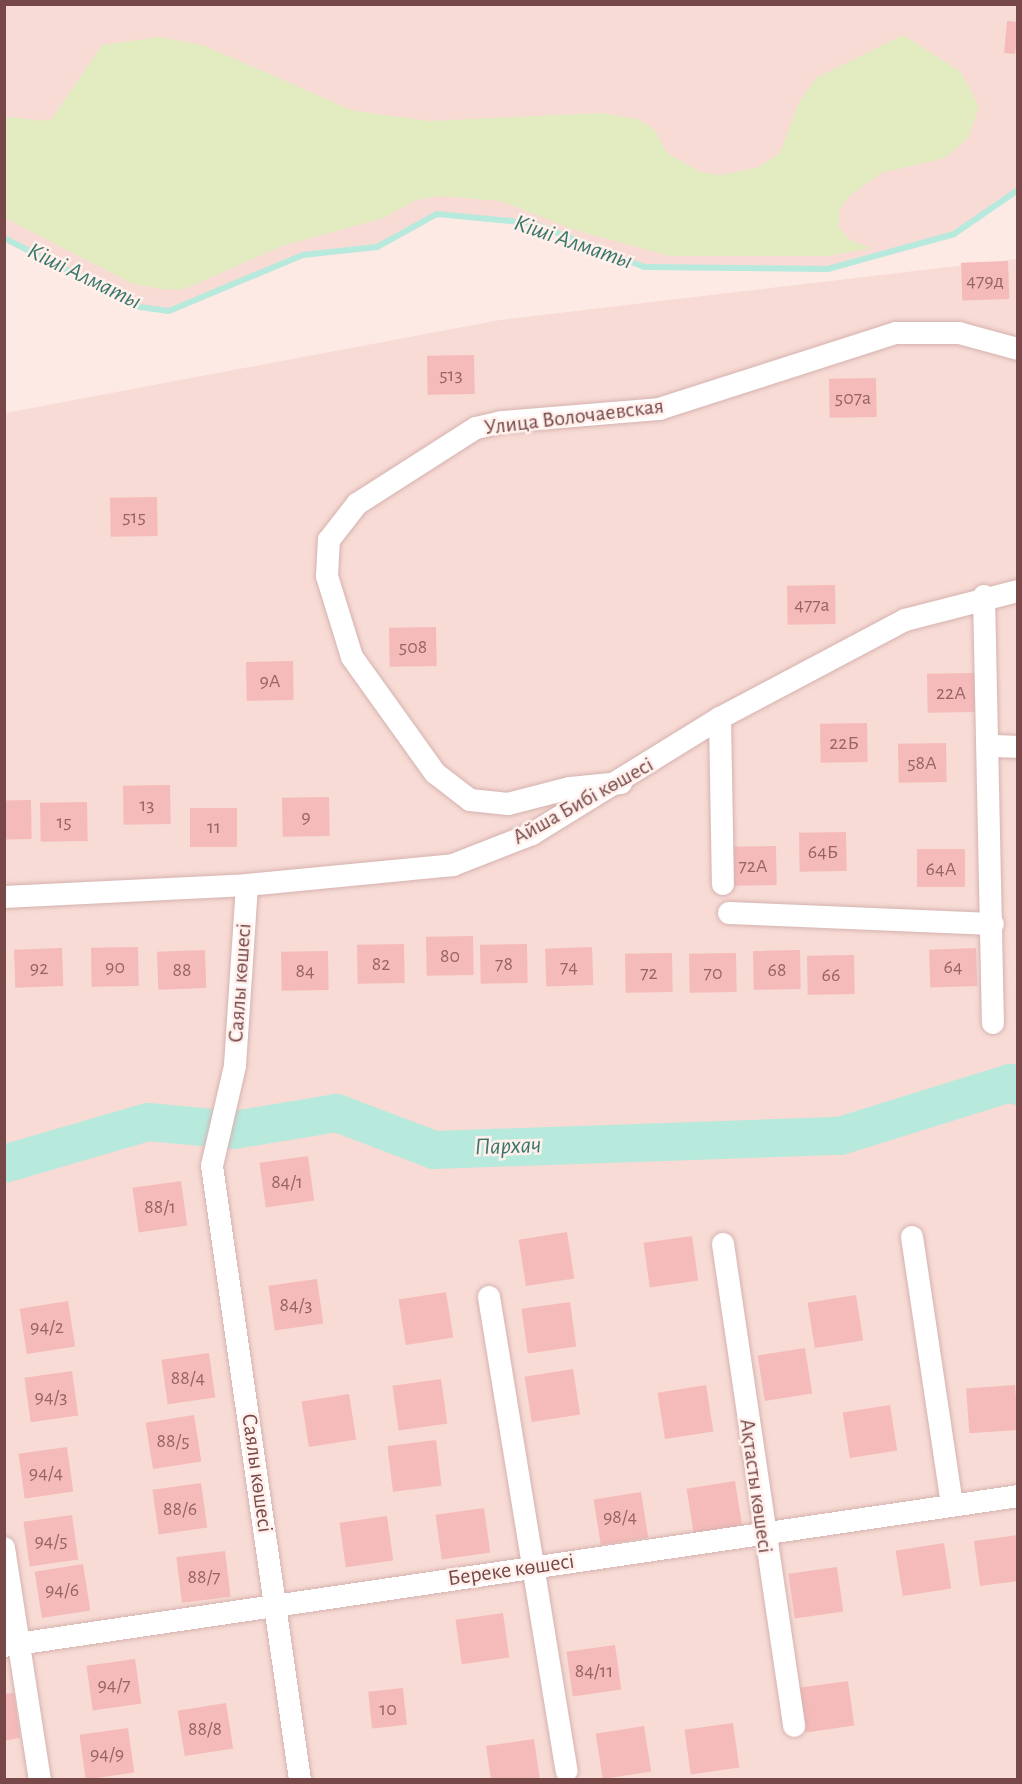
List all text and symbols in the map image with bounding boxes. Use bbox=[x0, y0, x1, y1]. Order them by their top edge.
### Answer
water label: Кіші Алматы bbox=[510, 209, 636, 277]
water label: Кіші Алматы bbox=[22, 237, 146, 317]
house number: 479д bbox=[966, 269, 1004, 293]
house number: 513 bbox=[439, 363, 463, 387]
house number: 507а bbox=[835, 386, 871, 410]
street label: Улица Волочаевская bbox=[483, 393, 665, 441]
house number: 515 bbox=[122, 505, 146, 529]
house number: 477а bbox=[794, 593, 830, 617]
house number: 508 bbox=[399, 635, 427, 659]
house number: 9А bbox=[259, 669, 281, 693]
house number: 22А bbox=[936, 681, 966, 705]
house number: 22Б bbox=[829, 731, 859, 755]
street label: Айша Бибі көшесі bbox=[508, 751, 658, 851]
house number: 58А bbox=[907, 751, 937, 775]
house number: 13 bbox=[139, 793, 155, 817]
house number: 9 bbox=[301, 805, 311, 829]
house number: 15 bbox=[56, 810, 72, 834]
house number: 11 bbox=[207, 815, 221, 839]
house number: 64Б bbox=[808, 840, 838, 864]
house number: 72А bbox=[738, 854, 768, 878]
house number: 64А bbox=[926, 857, 956, 881]
street label: Саялы көшесі bbox=[223, 922, 257, 1044]
house number: 80 bbox=[440, 944, 460, 968]
house number: 82 bbox=[372, 952, 390, 976]
house number: 78 bbox=[495, 952, 513, 976]
house number: 90 bbox=[105, 955, 125, 979]
house number: 74 bbox=[560, 955, 578, 979]
house number: 64 bbox=[943, 955, 963, 979]
house number: 92 bbox=[30, 956, 48, 980]
house number: 88 bbox=[173, 958, 191, 982]
house number: 68 bbox=[768, 958, 786, 982]
house number: 84 bbox=[295, 959, 315, 983]
house number: 72 bbox=[640, 961, 658, 985]
house number: 70 bbox=[704, 961, 722, 985]
house number: 66 bbox=[822, 963, 840, 987]
water label: Пархач bbox=[474, 1131, 542, 1163]
house number: 84/1 bbox=[271, 1170, 303, 1194]
house number: 88/1 bbox=[144, 1195, 176, 1219]
house number: 84/3 bbox=[279, 1293, 313, 1317]
house number: 94/2 bbox=[30, 1315, 64, 1339]
house number: 88/4 bbox=[171, 1366, 205, 1390]
house number: 94/3 bbox=[35, 1385, 67, 1409]
street label: Саялы көшесі bbox=[236, 1412, 278, 1534]
street label: Ақтасты көшесі bbox=[733, 1417, 779, 1555]
house number: 88/5 bbox=[156, 1429, 190, 1453]
house number: 94/4 bbox=[29, 1461, 63, 1485]
house number: 88/6 bbox=[163, 1497, 197, 1521]
house number: 98/4 bbox=[603, 1505, 637, 1529]
house number: 94/5 bbox=[34, 1529, 68, 1553]
street label: Береке көшесі bbox=[446, 1548, 576, 1592]
house number: 88/7 bbox=[187, 1565, 221, 1589]
house number: 94/6 bbox=[45, 1578, 79, 1602]
house number: 84/11 bbox=[575, 1659, 613, 1683]
house number: 94/7 bbox=[97, 1673, 131, 1697]
house number: 10 bbox=[379, 1697, 397, 1721]
house number: 88/8 bbox=[188, 1717, 222, 1741]
house number: 94/9 bbox=[90, 1742, 124, 1766]

